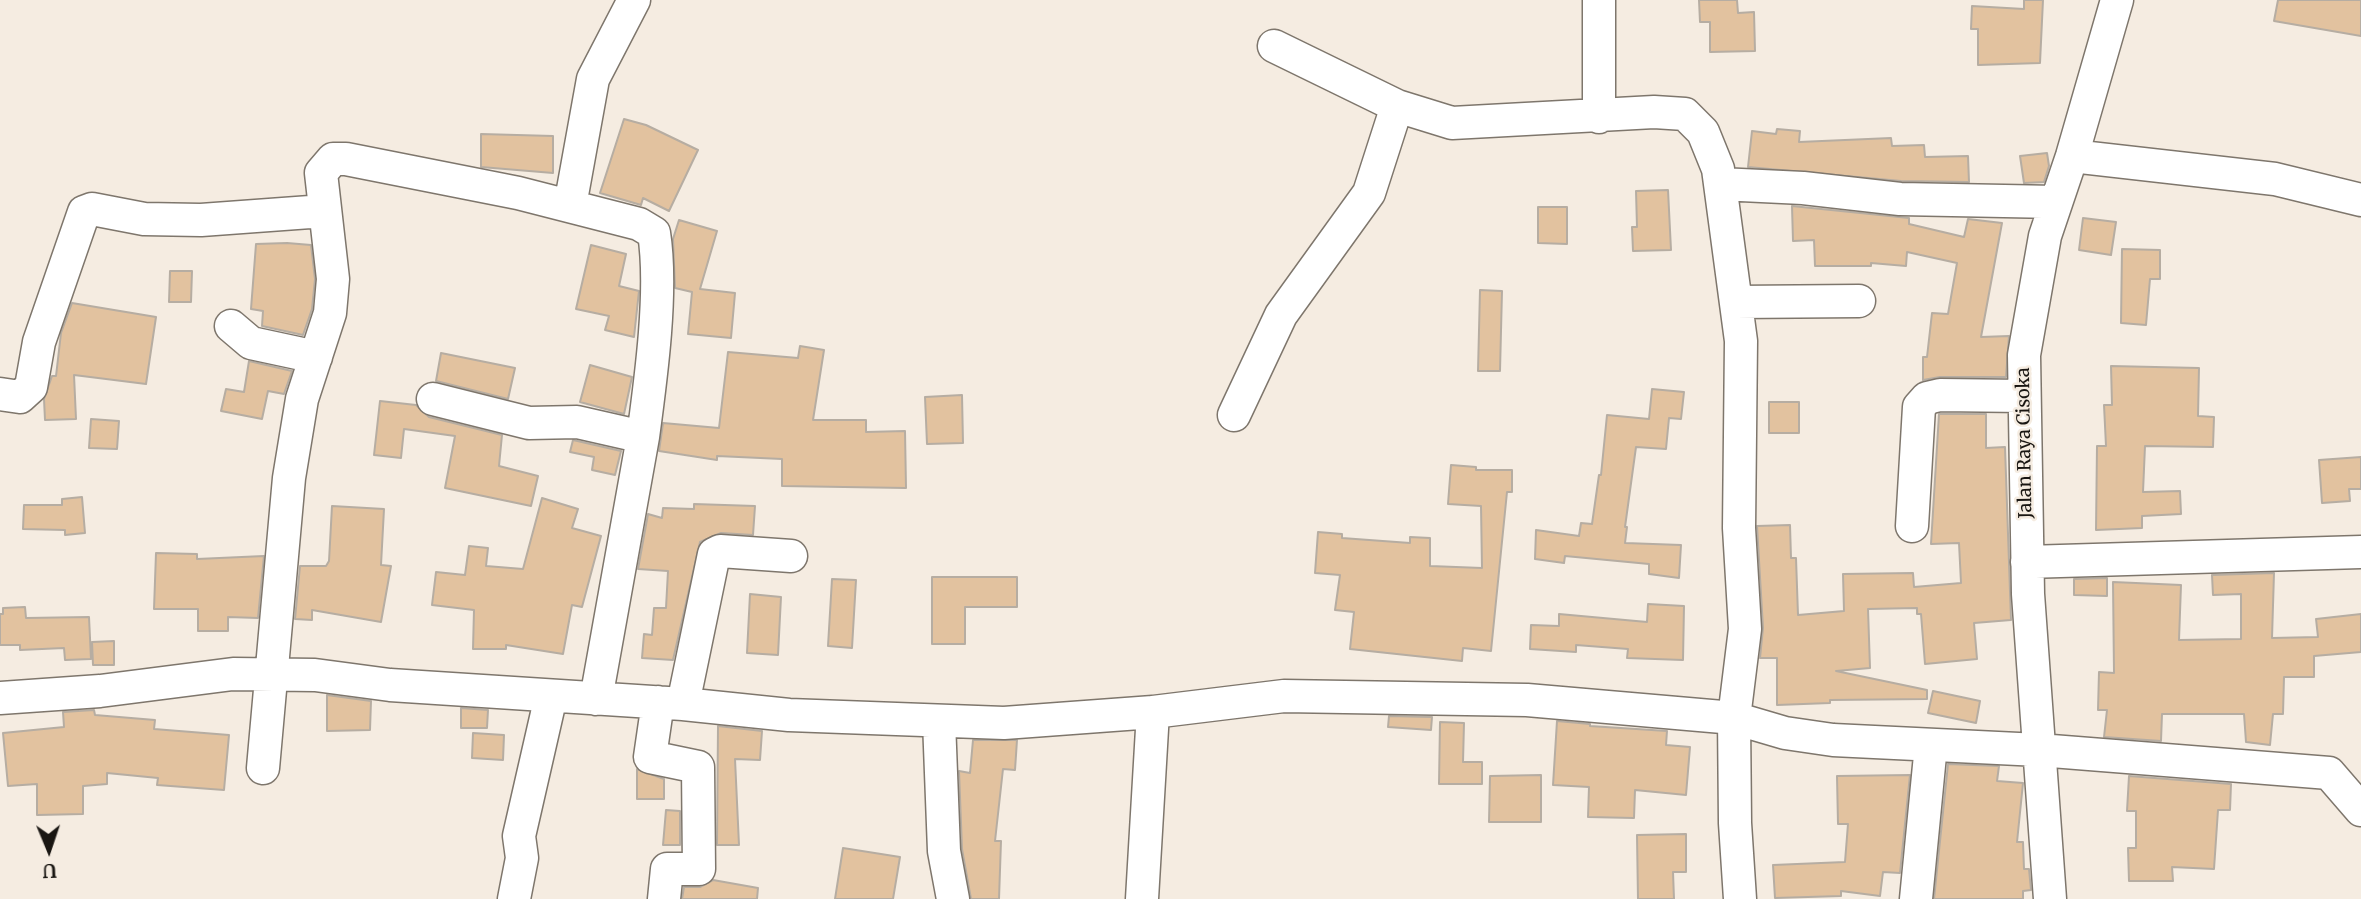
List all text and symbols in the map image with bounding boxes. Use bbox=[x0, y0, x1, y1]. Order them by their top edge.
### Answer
street label: Jalan Raya Cisoka bbox=[2013, 367, 2037, 519]
north arrow bbox=[14, 815, 84, 885]
text: U bbox=[42, 859, 57, 883]

